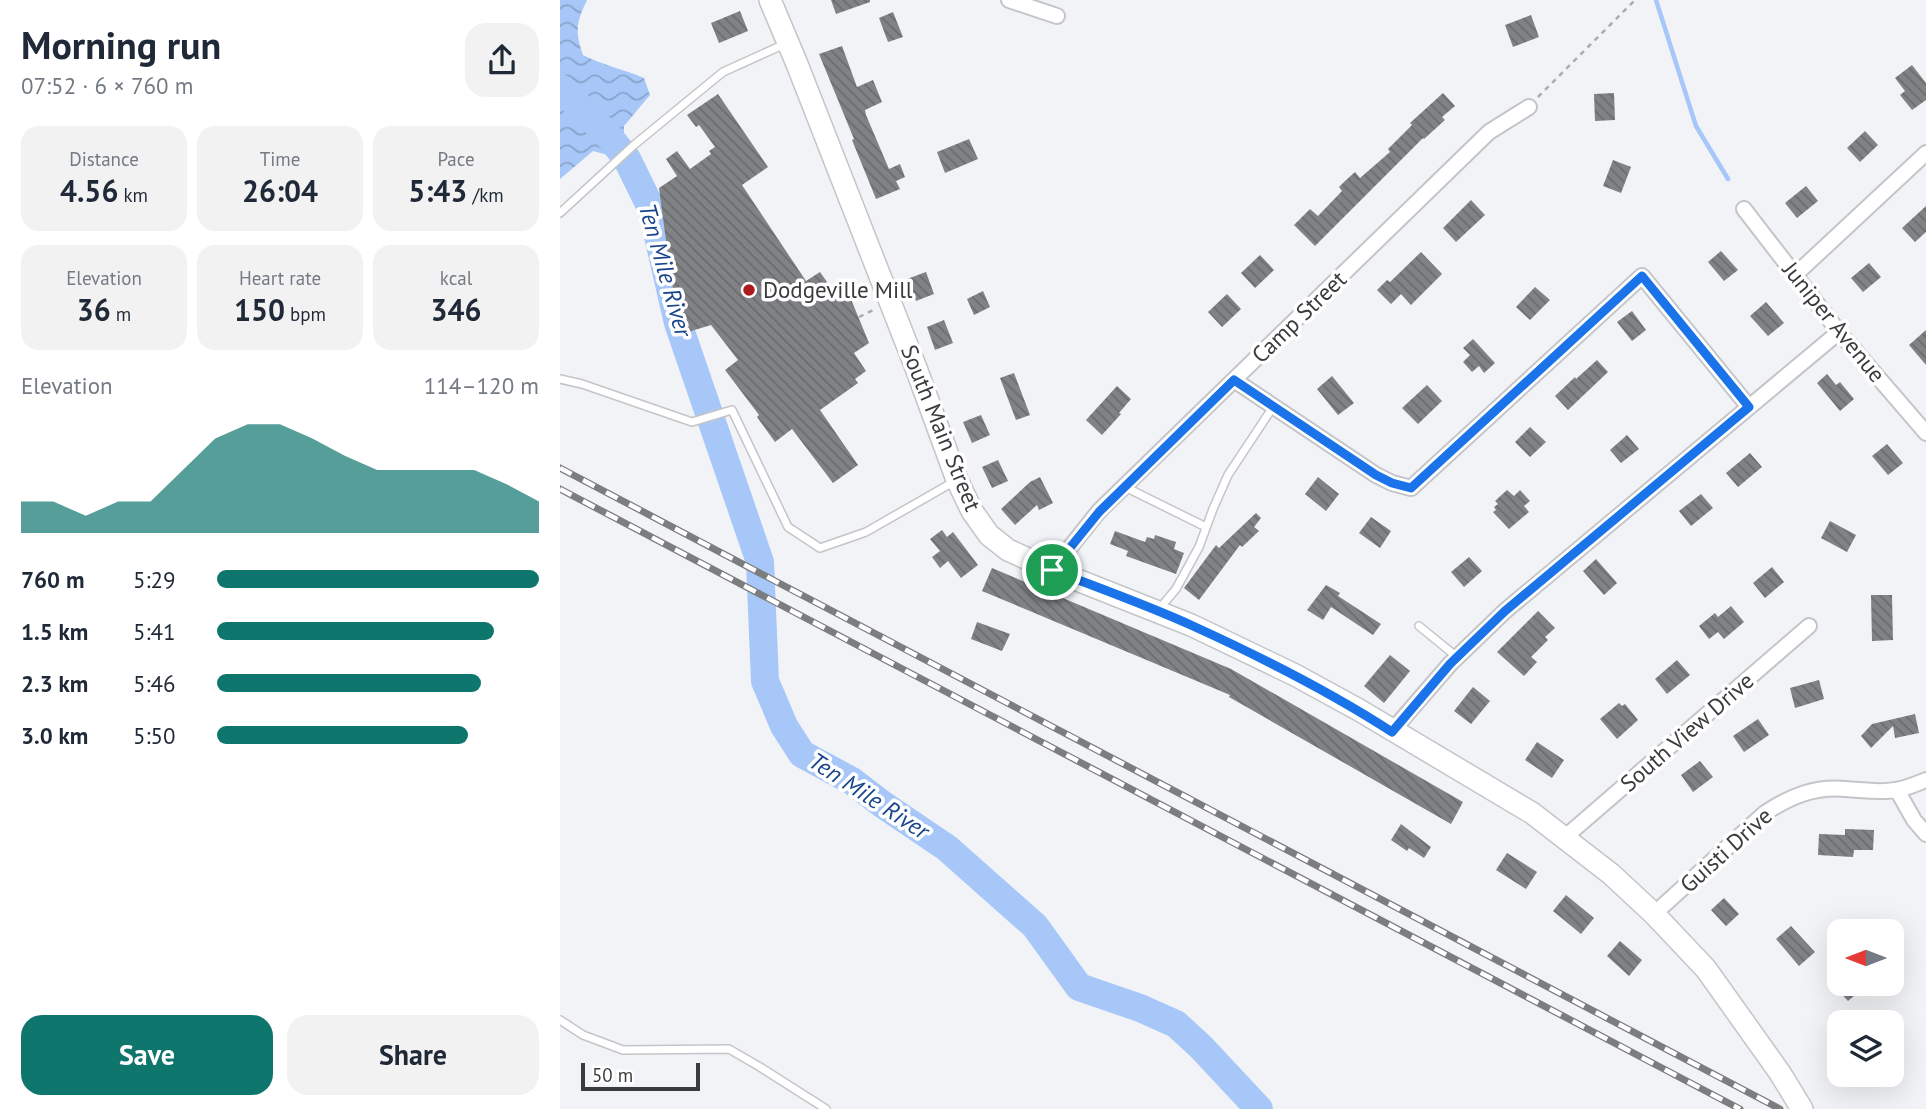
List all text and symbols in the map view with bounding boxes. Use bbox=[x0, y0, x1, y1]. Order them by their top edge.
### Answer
text: Morning run bbox=[21, 20, 221, 69]
button: share bbox=[465, 23, 539, 97]
text: 07:52 · 6 × 760 m bbox=[21, 71, 193, 100]
text: Distance bbox=[69, 147, 139, 171]
text: Time bbox=[260, 147, 300, 171]
text: Pace bbox=[437, 147, 475, 171]
text: 4.56 bbox=[60, 171, 118, 210]
text: 26:04 bbox=[242, 171, 318, 210]
text: 5:43 bbox=[408, 171, 467, 210]
text: km bbox=[118, 183, 148, 207]
text: /km bbox=[467, 183, 504, 207]
water label: Ten Mile River bbox=[632, 200, 700, 342]
street label: Juniper Avenue bbox=[1776, 255, 1892, 388]
street label: Camp Street bbox=[1245, 264, 1352, 369]
text: Elevation bbox=[66, 266, 142, 290]
text: Heart rate bbox=[239, 266, 321, 290]
text: kcal bbox=[440, 266, 472, 290]
place label: Dodgeville Mill bbox=[763, 275, 913, 304]
marker: Dodgeville Mill bbox=[741, 282, 757, 298]
text: 36 bbox=[77, 290, 111, 329]
text: 150 bbox=[234, 290, 285, 329]
text: 346 bbox=[430, 290, 482, 329]
text: m bbox=[111, 302, 131, 326]
text: bpm bbox=[285, 302, 326, 326]
street label: South Main Street bbox=[895, 340, 988, 515]
text: Elevation bbox=[21, 371, 113, 400]
text: 114–120 m bbox=[424, 371, 539, 400]
pin bbox=[1022, 540, 1082, 600]
icon: arrive bbox=[1033, 551, 1071, 589]
text: 760 m bbox=[21, 565, 84, 594]
text: 5:29 bbox=[133, 565, 176, 594]
text: 1.5 km bbox=[21, 617, 88, 646]
text: 5:41 bbox=[133, 617, 176, 646]
street label: South View Drive bbox=[1614, 666, 1759, 798]
text: 2.3 km bbox=[21, 669, 88, 698]
text: 5:46 bbox=[133, 669, 176, 698]
text: 3.0 km bbox=[21, 721, 88, 750]
text: 5:50 bbox=[133, 721, 176, 750]
water label: Ten Mile River bbox=[803, 745, 937, 847]
street label: Guisti Drive bbox=[1674, 801, 1778, 899]
north arrow bbox=[1827, 919, 1904, 996]
map controls bbox=[1827, 919, 1904, 1087]
button: layers bbox=[1827, 1010, 1904, 1087]
button: Save bbox=[21, 1015, 273, 1095]
button: Share bbox=[287, 1015, 539, 1095]
scale bar bbox=[581, 1060, 700, 1092]
text: 50 m bbox=[592, 1063, 633, 1087]

